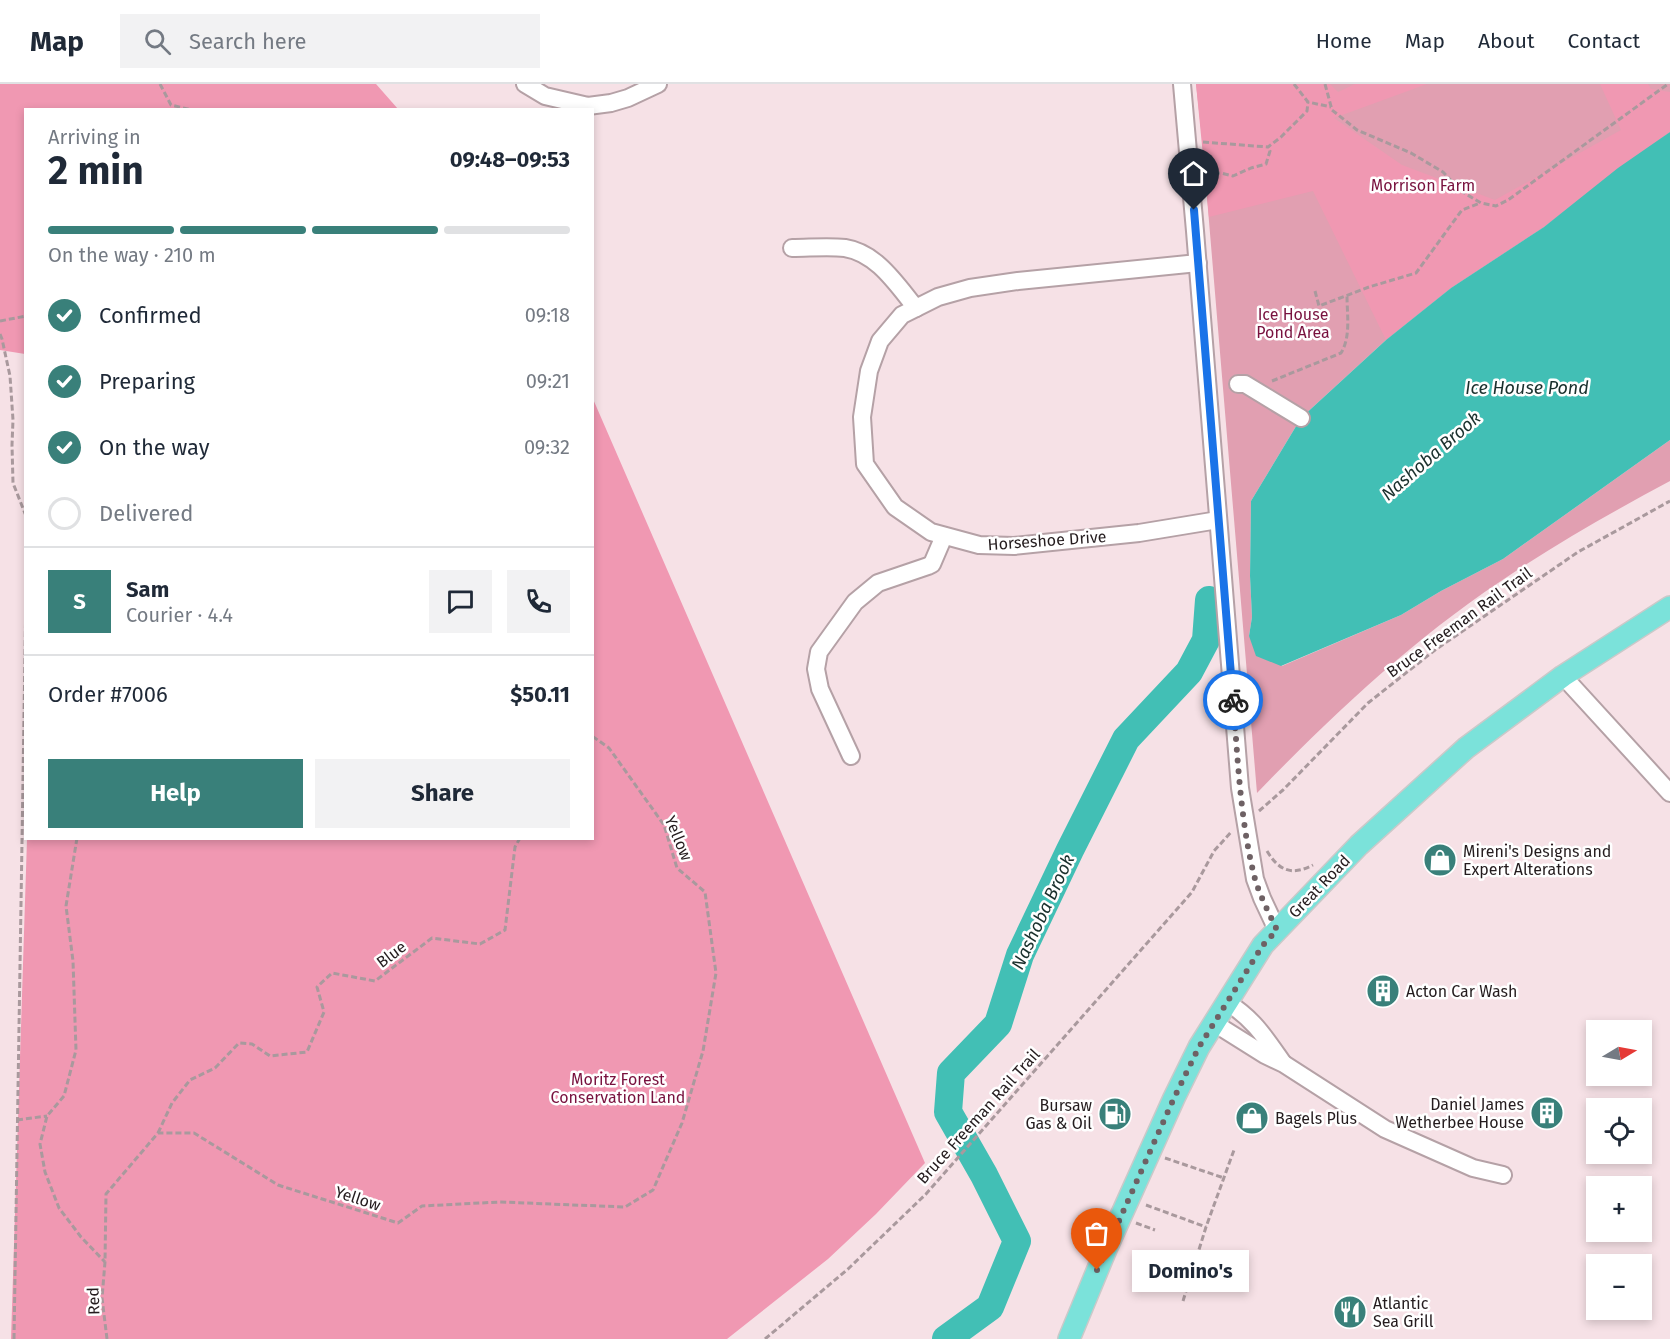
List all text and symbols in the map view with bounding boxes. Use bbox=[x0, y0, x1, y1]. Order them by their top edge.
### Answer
search box bbox=[120, 14, 540, 68]
text: Map bbox=[30, 25, 84, 58]
icon: search bbox=[141, 25, 174, 58]
text: Search here bbox=[189, 28, 307, 55]
text: Home bbox=[1316, 28, 1372, 54]
text: Map bbox=[1405, 28, 1445, 54]
text: About bbox=[1478, 28, 1535, 54]
text: Contact bbox=[1568, 28, 1640, 54]
text: Arriving in bbox=[48, 125, 141, 149]
text: 09:48–09:53 bbox=[450, 146, 570, 173]
text: 2 min bbox=[48, 148, 144, 194]
pin bbox=[1168, 148, 1219, 210]
icon: home bbox=[1177, 157, 1210, 190]
park label: Morrison Farm bbox=[1371, 176, 1475, 195]
text: On the way · 210 m bbox=[48, 243, 216, 267]
icon: check bbox=[48, 299, 81, 332]
text: Confirmed bbox=[99, 302, 202, 329]
text: 09:18 bbox=[525, 303, 570, 327]
park label: Ice House Pond Area bbox=[1256, 305, 1330, 342]
icon: check bbox=[48, 365, 81, 398]
text: Preparing bbox=[99, 368, 195, 395]
text: 09:21 bbox=[526, 369, 570, 393]
water label: Ice House Pond bbox=[1465, 377, 1589, 399]
water label: Nashoba Brook bbox=[1377, 407, 1485, 505]
icon: check bbox=[48, 431, 81, 464]
text: On the way bbox=[99, 434, 210, 461]
text: 09:32 bbox=[524, 435, 570, 459]
text: Delivered bbox=[99, 500, 194, 527]
street label: Horseshoe Drive bbox=[987, 527, 1107, 554]
street label: Bruce Freeman Rail Trail bbox=[1383, 563, 1536, 682]
button: chat bbox=[429, 570, 492, 633]
button: phone bbox=[507, 570, 570, 633]
text: Sam bbox=[126, 576, 169, 603]
text: S bbox=[73, 588, 86, 615]
text: Courier · 4.4 bbox=[126, 603, 233, 627]
courier bbox=[1203, 670, 1263, 730]
text: Order #7006 bbox=[48, 681, 168, 708]
text: $50.11 bbox=[510, 681, 570, 708]
icon: bike bbox=[1217, 684, 1250, 717]
button: Help bbox=[48, 759, 303, 828]
button: Share bbox=[315, 759, 570, 828]
street label: Yellow bbox=[661, 813, 697, 864]
shop icon: Mireni's Designs and Expert Alterations bbox=[1422, 842, 1458, 878]
place label: Mireni's Designs and Expert Alterations bbox=[1463, 842, 1611, 879]
water label: Nashoba Brook bbox=[1007, 851, 1079, 973]
street label: Great Road bbox=[1285, 851, 1354, 922]
street label: Blue bbox=[373, 937, 410, 972]
building icon: Acton Car Wash bbox=[1365, 973, 1401, 1009]
place label: Acton Car Wash bbox=[1406, 982, 1517, 1001]
north arrow bbox=[1586, 1020, 1652, 1086]
map controls bbox=[1586, 1020, 1652, 1320]
street label: Bruce Freeman Rail Trail bbox=[913, 1045, 1044, 1188]
park label: Moritz Forest Conservation Land bbox=[551, 1070, 685, 1107]
place label: Daniel James Wetherbee House bbox=[1395, 1095, 1524, 1132]
building icon: Daniel James Wetherbee House bbox=[1529, 1095, 1565, 1131]
place label: Bursaw Gas & Oil bbox=[1025, 1096, 1093, 1133]
fuel station icon: Bursaw Gas & Oil bbox=[1097, 1096, 1133, 1132]
button: locate bbox=[1586, 1098, 1652, 1164]
shop icon: Bagels Plus bbox=[1234, 1100, 1270, 1136]
place label: Bagels Plus bbox=[1275, 1109, 1357, 1128]
button: + bbox=[1586, 1176, 1652, 1242]
street label: Yellow bbox=[333, 1182, 383, 1215]
pin bbox=[1071, 1208, 1122, 1270]
icon: bag bbox=[1080, 1217, 1113, 1250]
callout: Domino's bbox=[1133, 1249, 1250, 1291]
button: − bbox=[1586, 1254, 1652, 1320]
text: Domino's bbox=[1148, 1259, 1233, 1283]
street label: Red bbox=[84, 1287, 103, 1315]
restaurant icon: Atlantic Sea Grill bbox=[1332, 1294, 1368, 1330]
place label: Atlantic Sea Grill bbox=[1373, 1294, 1434, 1331]

